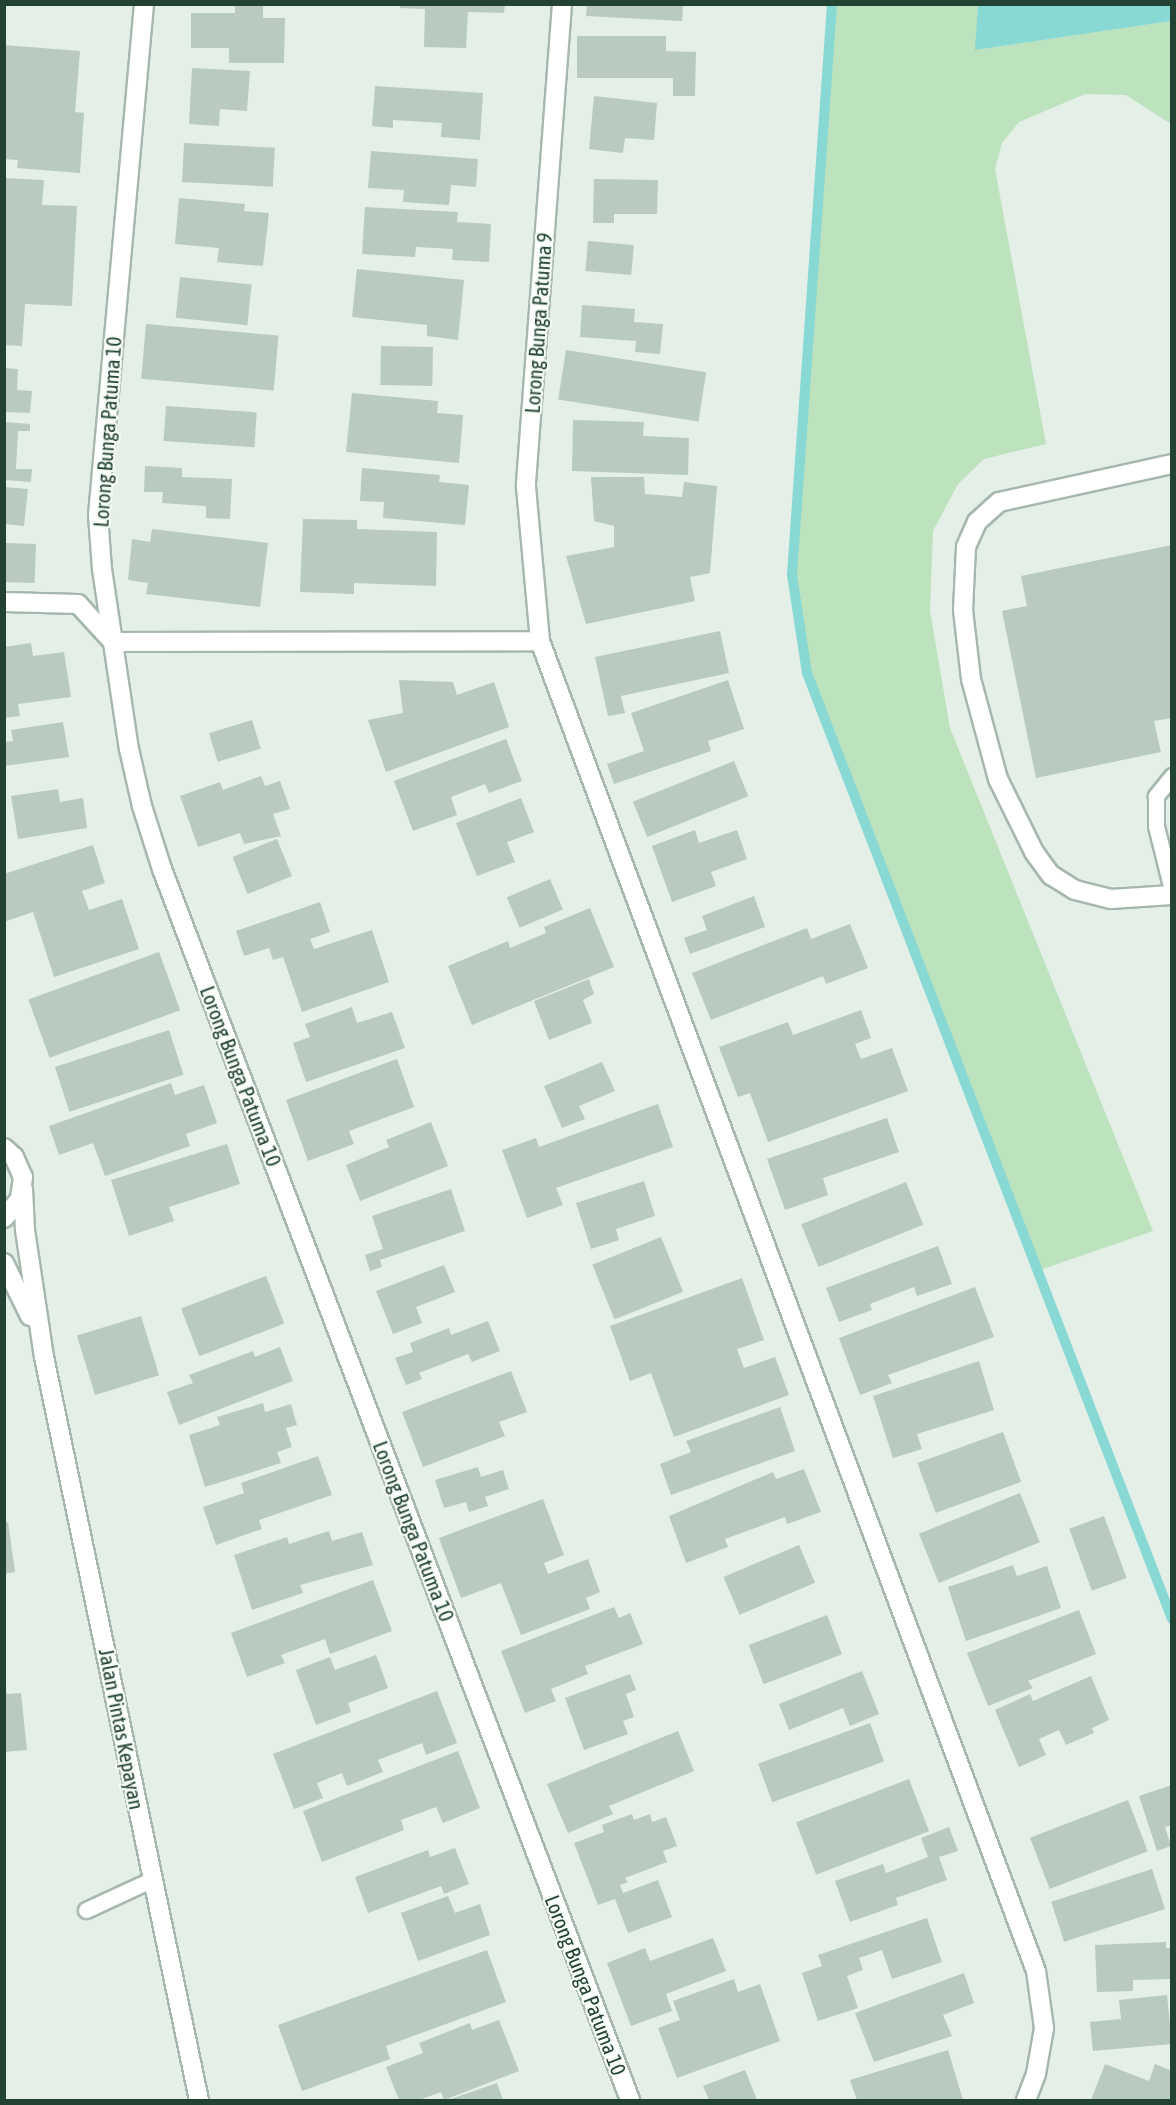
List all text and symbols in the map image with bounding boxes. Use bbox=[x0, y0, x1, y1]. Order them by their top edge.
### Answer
street label: Lorong Bunga Patuma 9 bbox=[519, 232, 557, 414]
street label: Lorong Bunga Patuma 10 bbox=[88, 336, 126, 528]
street label: Lorong Bunga Patuma 10 bbox=[195, 982, 287, 1170]
street label: Lorong Bunga Patuma 10 bbox=[368, 1437, 460, 1625]
street label: Jalan Pintas Kepayan bbox=[94, 1646, 150, 1812]
street label: Lorong Bunga Patuma 10 bbox=[540, 1891, 632, 2079]

